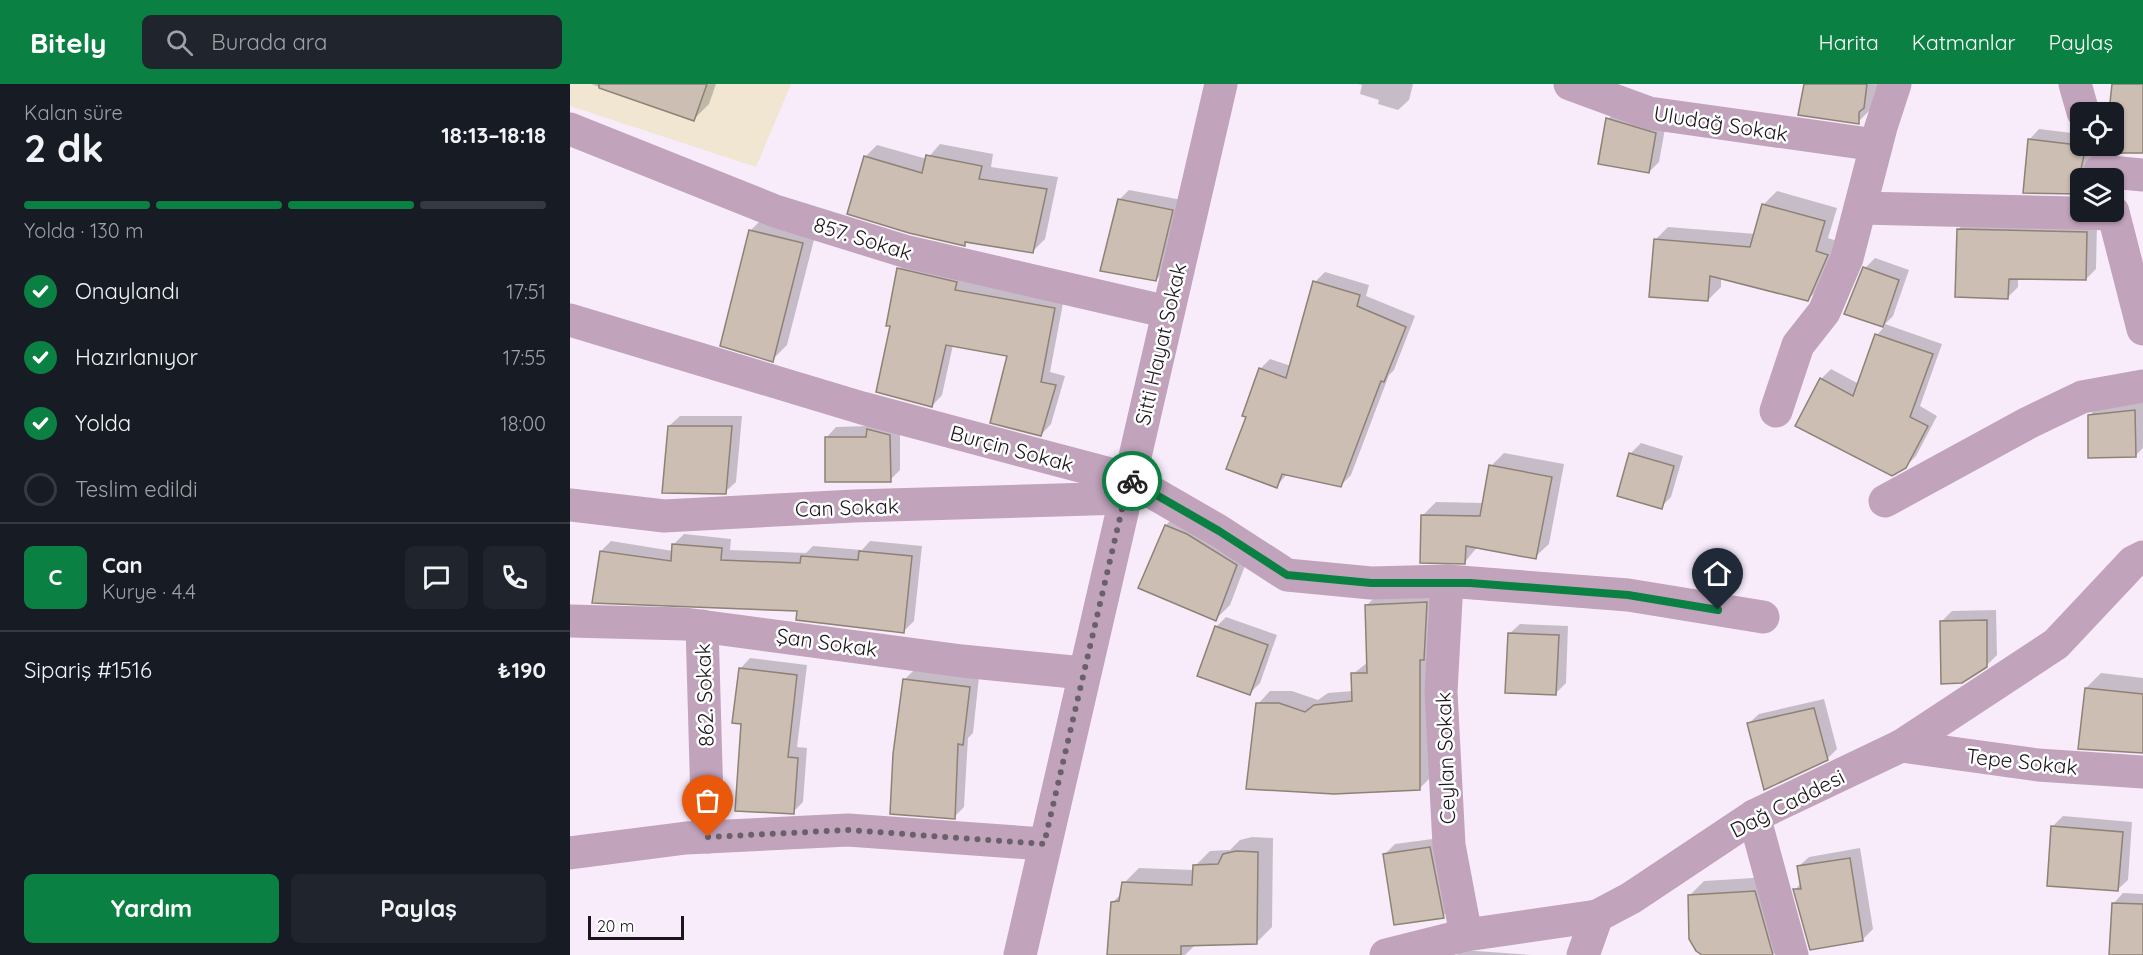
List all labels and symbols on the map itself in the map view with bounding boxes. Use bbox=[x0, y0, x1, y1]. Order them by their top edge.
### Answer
street label: Uludağ Sokak bbox=[1652, 100, 1790, 146]
street label: 857. Sokak bbox=[811, 211, 915, 265]
street label: Sitti Hayat Sokak bbox=[1129, 260, 1191, 428]
street label: Burçin Sokak bbox=[948, 419, 1076, 477]
courier bbox=[1102, 451, 1162, 511]
street label: Can Sokak bbox=[795, 492, 899, 522]
pin bbox=[1692, 548, 1743, 610]
street label: Şan Sokak bbox=[775, 622, 879, 662]
street label: 862. Sokak bbox=[689, 643, 719, 747]
street label: Ceylan Sokak bbox=[1430, 691, 1460, 825]
street label: Tepe Sokak bbox=[1965, 742, 2079, 780]
street label: Dağ Caddesi bbox=[1726, 763, 1848, 843]
pin bbox=[682, 775, 733, 837]
scale bar bbox=[588, 913, 684, 940]

